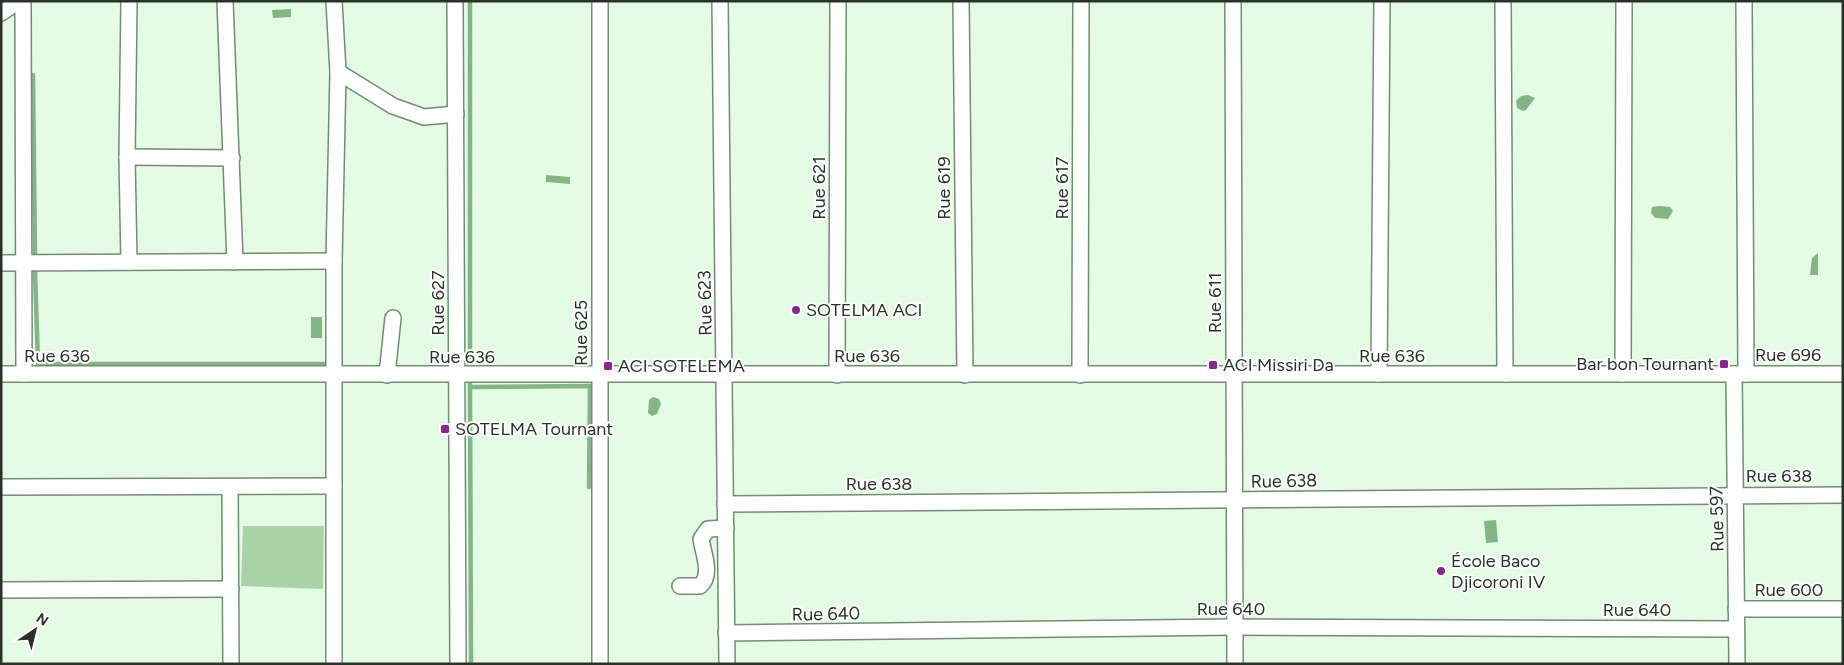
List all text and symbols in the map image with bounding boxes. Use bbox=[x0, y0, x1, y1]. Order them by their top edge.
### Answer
street label: Rue 621 bbox=[808, 156, 830, 220]
street label: Rue 619 bbox=[933, 156, 955, 220]
street label: Rue 617 bbox=[1051, 156, 1073, 219]
street label: Rue 627 bbox=[427, 270, 449, 336]
street label: Rue 623 bbox=[693, 270, 717, 336]
street label: Rue 611 bbox=[1204, 273, 1226, 333]
place label: SOTELMA ACI bbox=[806, 299, 922, 321]
street label: Rue 625 bbox=[570, 300, 592, 366]
marker: SOTELMA ACI bbox=[790, 304, 802, 316]
street label: Rue 696 bbox=[1755, 344, 1821, 366]
street label: Rue 636 bbox=[24, 345, 90, 367]
street label: Rue 636 bbox=[834, 345, 900, 367]
street label: Rue 636 bbox=[1359, 345, 1425, 367]
street label: Rue 636 bbox=[429, 346, 495, 368]
place label: Bar bon Tournant bbox=[1576, 353, 1714, 375]
place label: ACI Missiri Da bbox=[1223, 354, 1334, 376]
place label: ACI SOTELEMA bbox=[618, 355, 745, 377]
marker: Bar bon Tournant bbox=[1718, 358, 1730, 370]
marker: ACI Missiri Da bbox=[1207, 359, 1219, 371]
marker: ACI SOTELEMA bbox=[602, 360, 614, 372]
place label: SOTELMA Tournant bbox=[455, 418, 613, 440]
marker: SOTELMA Tournant bbox=[439, 423, 451, 435]
street label: Rue 638 bbox=[1746, 465, 1812, 487]
street label: Rue 638 bbox=[1251, 469, 1317, 493]
street label: Rue 638 bbox=[846, 473, 912, 495]
street label: Rue 597 bbox=[1705, 486, 1729, 552]
place label: École Baco Djicoroni IV bbox=[1451, 550, 1546, 593]
marker: École Baco Djicoroni IV bbox=[1435, 565, 1447, 577]
street label: Rue 600 bbox=[1755, 579, 1823, 601]
street label: Rue 640 bbox=[1197, 598, 1265, 620]
street label: Rue 640 bbox=[1603, 599, 1671, 621]
street label: Rue 640 bbox=[792, 602, 860, 626]
north arrow bbox=[10, 605, 60, 655]
text: N bbox=[33, 610, 51, 630]

